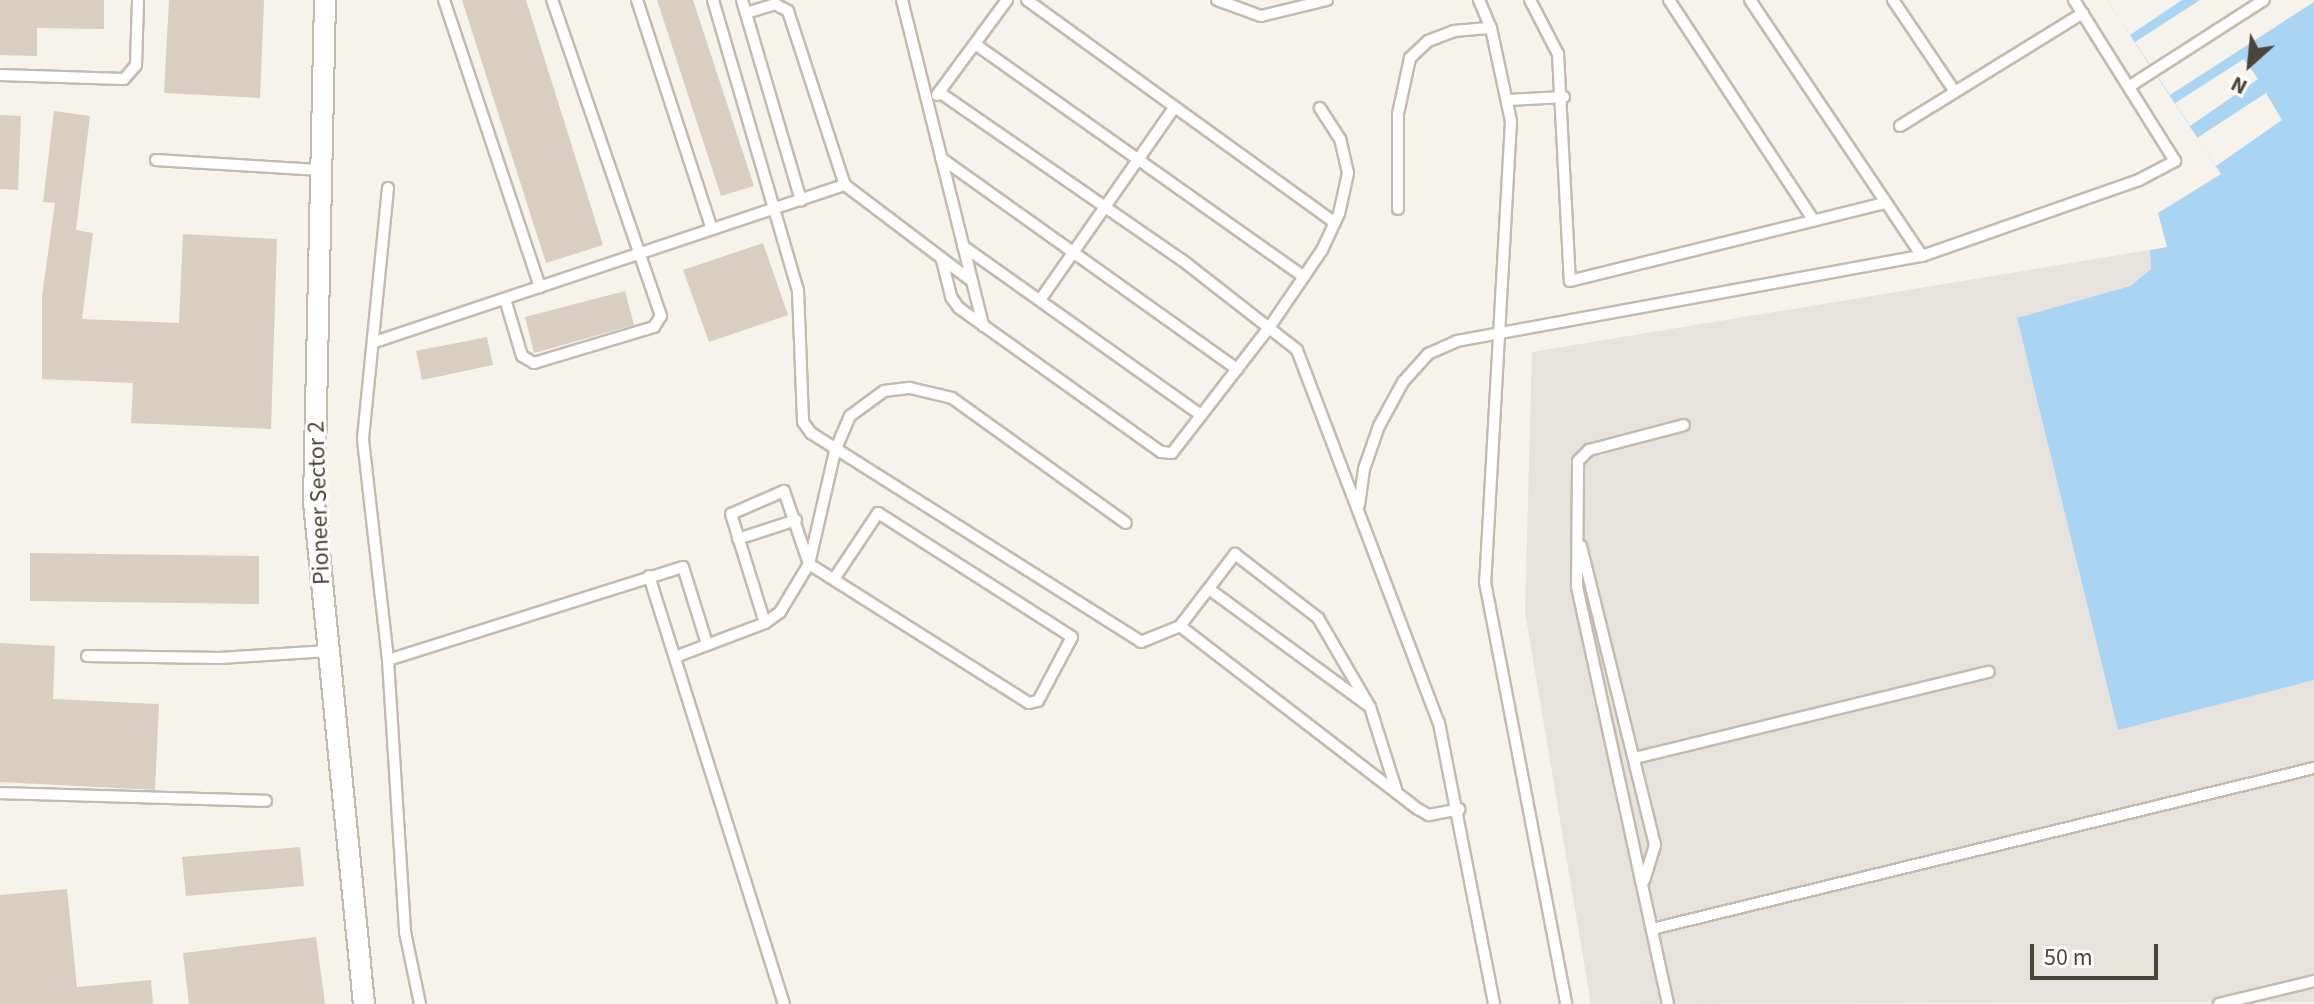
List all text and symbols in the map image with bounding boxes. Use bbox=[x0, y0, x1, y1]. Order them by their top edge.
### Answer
north arrow bbox=[2210, 24, 2290, 104]
text: N bbox=[2225, 68, 2253, 103]
street label: Pioneer Sector 2 bbox=[302, 421, 336, 585]
scale bar bbox=[2034, 928, 2162, 978]
text: 50 m bbox=[2044, 940, 2093, 975]

